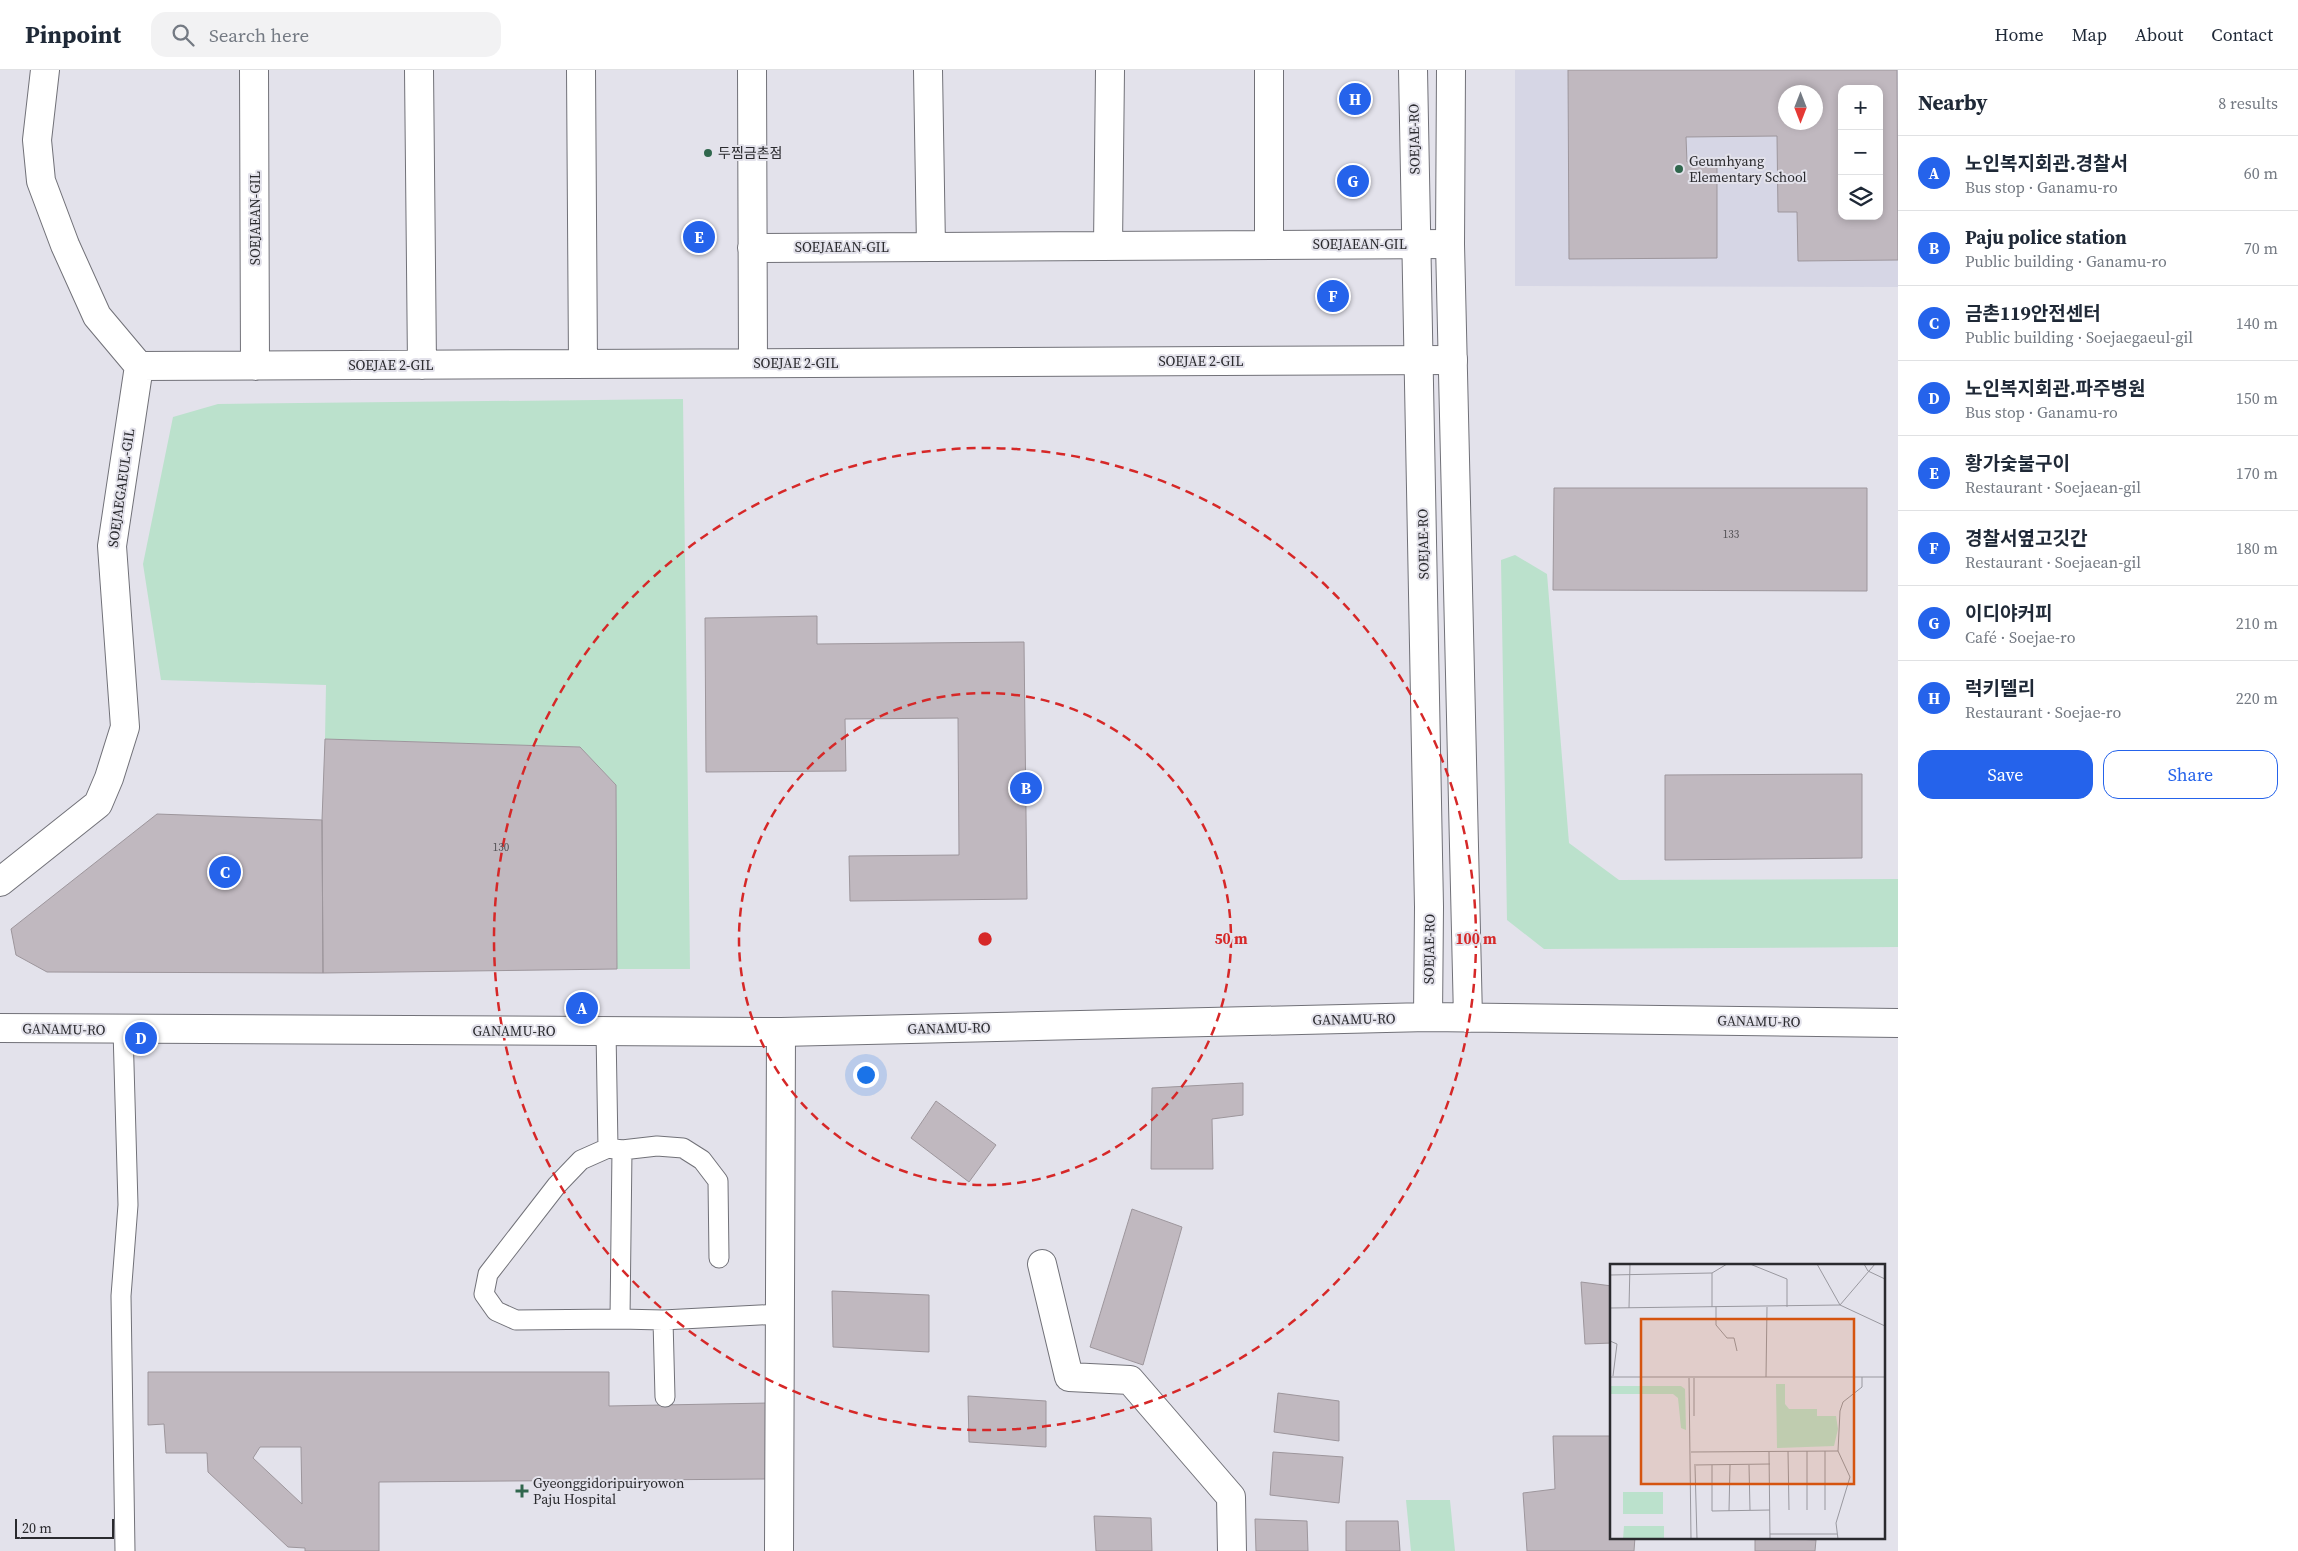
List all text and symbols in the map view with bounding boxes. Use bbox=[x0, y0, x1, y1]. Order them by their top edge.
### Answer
search box bbox=[151, 12, 501, 57]
text: Pinpoint bbox=[25, 18, 121, 51]
icon: search bbox=[169, 21, 197, 49]
text: Search here bbox=[209, 22, 309, 48]
text: Home bbox=[1995, 22, 2044, 47]
text: Map bbox=[2072, 22, 2107, 47]
text: About bbox=[2135, 22, 2183, 47]
text: Contact bbox=[2211, 22, 2273, 47]
pin: H bbox=[1339, 80, 1371, 118]
north arrow bbox=[1778, 85, 1823, 130]
map controls bbox=[1838, 85, 1883, 220]
button: + bbox=[1838, 85, 1883, 130]
text: Nearby bbox=[1918, 88, 1988, 117]
text: 8 results bbox=[2218, 92, 2278, 114]
street label: SOEJAE-RO bbox=[1403, 103, 1425, 174]
button: − bbox=[1838, 130, 1883, 175]
place label: 두찜금촌점 bbox=[718, 143, 782, 163]
marker: 두찜금촌점 bbox=[702, 147, 714, 159]
text: 노인복지회관.경찰서 bbox=[1965, 150, 2128, 176]
place label: Geumhyang Elementary School bbox=[1689, 151, 1807, 187]
pin: G bbox=[1337, 162, 1369, 200]
text: A bbox=[1929, 162, 1939, 184]
text: 60 m bbox=[2244, 162, 2278, 184]
marker: Geumhyang Elementary School bbox=[1673, 163, 1685, 175]
street label: SOEJAEAN-GIL bbox=[245, 171, 265, 265]
button: layers bbox=[1838, 175, 1883, 220]
text: Bus stop · Ganamu-ro bbox=[1965, 176, 2118, 198]
pin: E bbox=[683, 218, 715, 256]
text: Paju police station bbox=[1965, 224, 2127, 250]
street label: SOEJAEAN-GIL bbox=[1313, 234, 1407, 254]
street label: SOEJAEAN-GIL bbox=[795, 237, 889, 257]
text: B bbox=[1929, 237, 1939, 259]
text: 70 m bbox=[2244, 237, 2278, 259]
text: Public building · Ganamu-ro bbox=[1965, 250, 2167, 272]
pin: F bbox=[1317, 277, 1349, 315]
text: 금촌119안전센터 bbox=[1965, 300, 2101, 326]
text: C bbox=[1929, 312, 1939, 334]
text: 140 m bbox=[2236, 312, 2278, 334]
text: Public building · Soejaegaeul-gil bbox=[1965, 326, 2193, 348]
street label: SOEJAE 2-GIL bbox=[1158, 351, 1244, 371]
street label: SOEJAE 2-GIL bbox=[753, 353, 839, 373]
street label: SOEJAE 2-GIL bbox=[348, 355, 434, 375]
text: 노인복지회관.파주병원 bbox=[1965, 375, 2146, 401]
text: D bbox=[1928, 387, 1940, 409]
text: 150 m bbox=[2236, 387, 2278, 409]
text: Bus stop · Ganamu-ro bbox=[1965, 401, 2118, 423]
street label: SOEJAEGAEUL-GIL bbox=[103, 427, 139, 549]
text: 황가숯불구이 bbox=[1965, 450, 2070, 476]
text: E bbox=[1929, 462, 1939, 484]
text: 170 m bbox=[2236, 462, 2278, 484]
text: Restaurant · Soejaean-gil bbox=[1965, 476, 2141, 498]
street label: SOEJAE-RO bbox=[1412, 508, 1434, 579]
text: 경찰서옆고깃간 bbox=[1965, 525, 2087, 551]
house number: 133 bbox=[1723, 527, 1740, 542]
text: F bbox=[1929, 537, 1939, 559]
text: 180 m bbox=[2236, 537, 2278, 559]
text: Restaurant · Soejaean-gil bbox=[1965, 551, 2141, 573]
text: 이디야커피 bbox=[1965, 600, 2052, 626]
text: G bbox=[1929, 612, 1939, 634]
text: 210 m bbox=[2236, 612, 2278, 634]
text: Café · Soejae-ro bbox=[1965, 626, 2076, 648]
text: 럭키델리 bbox=[1965, 675, 2035, 701]
text: H bbox=[1928, 687, 1940, 709]
text: 220 m bbox=[2236, 687, 2278, 709]
text: Restaurant · Soejae-ro bbox=[1965, 701, 2121, 723]
button: Save bbox=[1918, 750, 2093, 799]
button: Share bbox=[2103, 750, 2278, 799]
pin: B bbox=[1010, 769, 1042, 807]
house number: 130 bbox=[493, 840, 510, 855]
pin: C bbox=[209, 853, 241, 891]
street label: SOEJAE-RO bbox=[1418, 913, 1440, 984]
text: 50 m bbox=[1214, 928, 1248, 949]
text: 100 m bbox=[1455, 928, 1497, 949]
centre of rings bbox=[976, 930, 994, 948]
pin: A bbox=[566, 989, 598, 1027]
street label: GANAMU-RO bbox=[1312, 1008, 1396, 1030]
street label: GANAMU-RO bbox=[1717, 1010, 1801, 1032]
street label: GANAMU-RO bbox=[907, 1017, 991, 1039]
street label: GANAMU-RO bbox=[22, 1018, 106, 1040]
pin: D bbox=[125, 1019, 157, 1057]
street label: GANAMU-RO bbox=[472, 1021, 556, 1041]
your location bbox=[853, 1062, 879, 1088]
inset map bbox=[1610, 1264, 1886, 1538]
place label: Gyeonggidoripuiryowon Paju Hospital bbox=[533, 1473, 685, 1509]
marker: Gyeonggidoripuiryowon Paju Hospital bbox=[515, 1484, 529, 1498]
scale bar bbox=[15, 1516, 114, 1539]
text: 20 m bbox=[22, 1518, 52, 1538]

